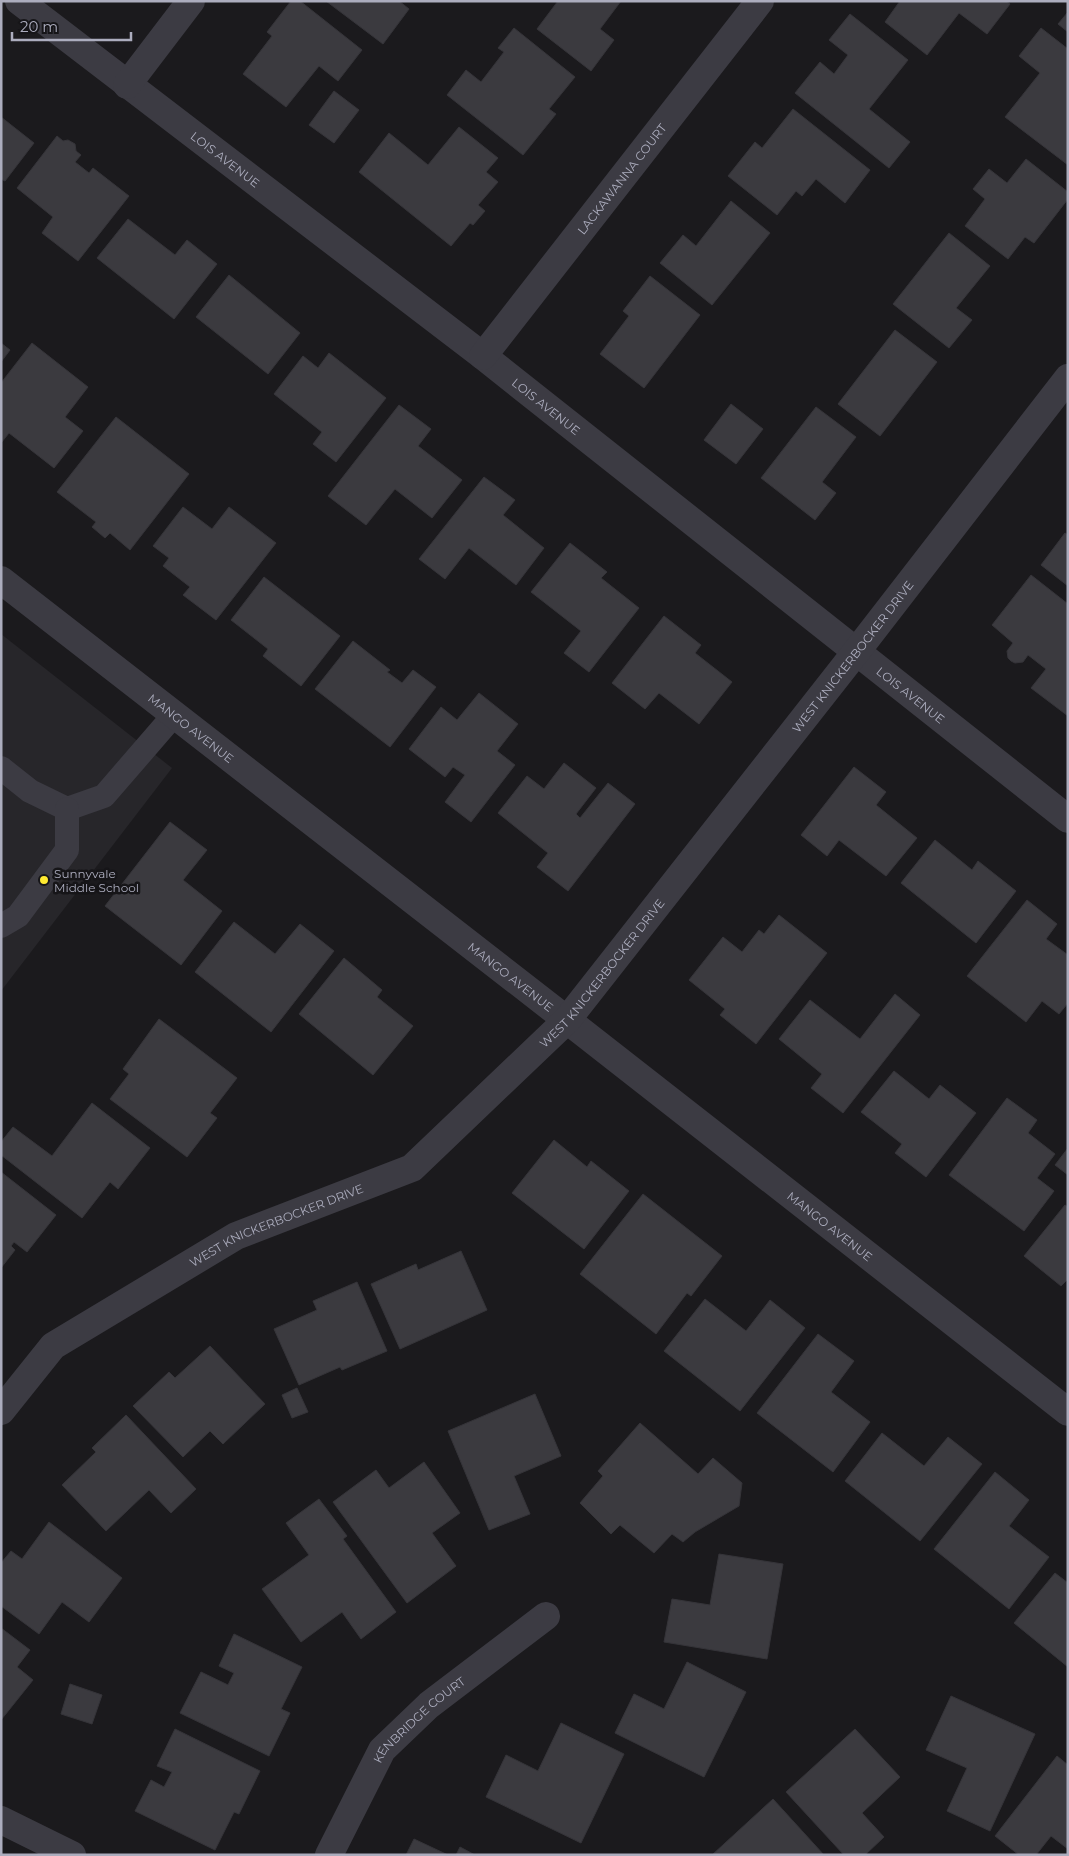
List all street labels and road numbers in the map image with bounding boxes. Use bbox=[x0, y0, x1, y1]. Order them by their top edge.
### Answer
street label: LACKAWANNA COURT bbox=[574, 120, 669, 237]
street label: LOIS AVENUE bbox=[188, 128, 263, 190]
street label: LOIS AVENUE bbox=[509, 375, 583, 438]
street label: WEST KNICKERBOCKER DRIVE bbox=[788, 577, 916, 735]
street label: LOIS AVENUE bbox=[874, 663, 948, 726]
street label: MANGO AVENUE bbox=[146, 690, 237, 766]
street label: WEST KNICKERBOCKER DRIVE bbox=[536, 895, 667, 1050]
street label: MANGO AVENUE bbox=[465, 939, 557, 1014]
street label: WEST KNICKERBOCKER DRIVE bbox=[187, 1180, 365, 1270]
street label: MANGO AVENUE bbox=[785, 1188, 876, 1264]
street label: KENBRIDGE COURT bbox=[369, 1673, 468, 1765]

